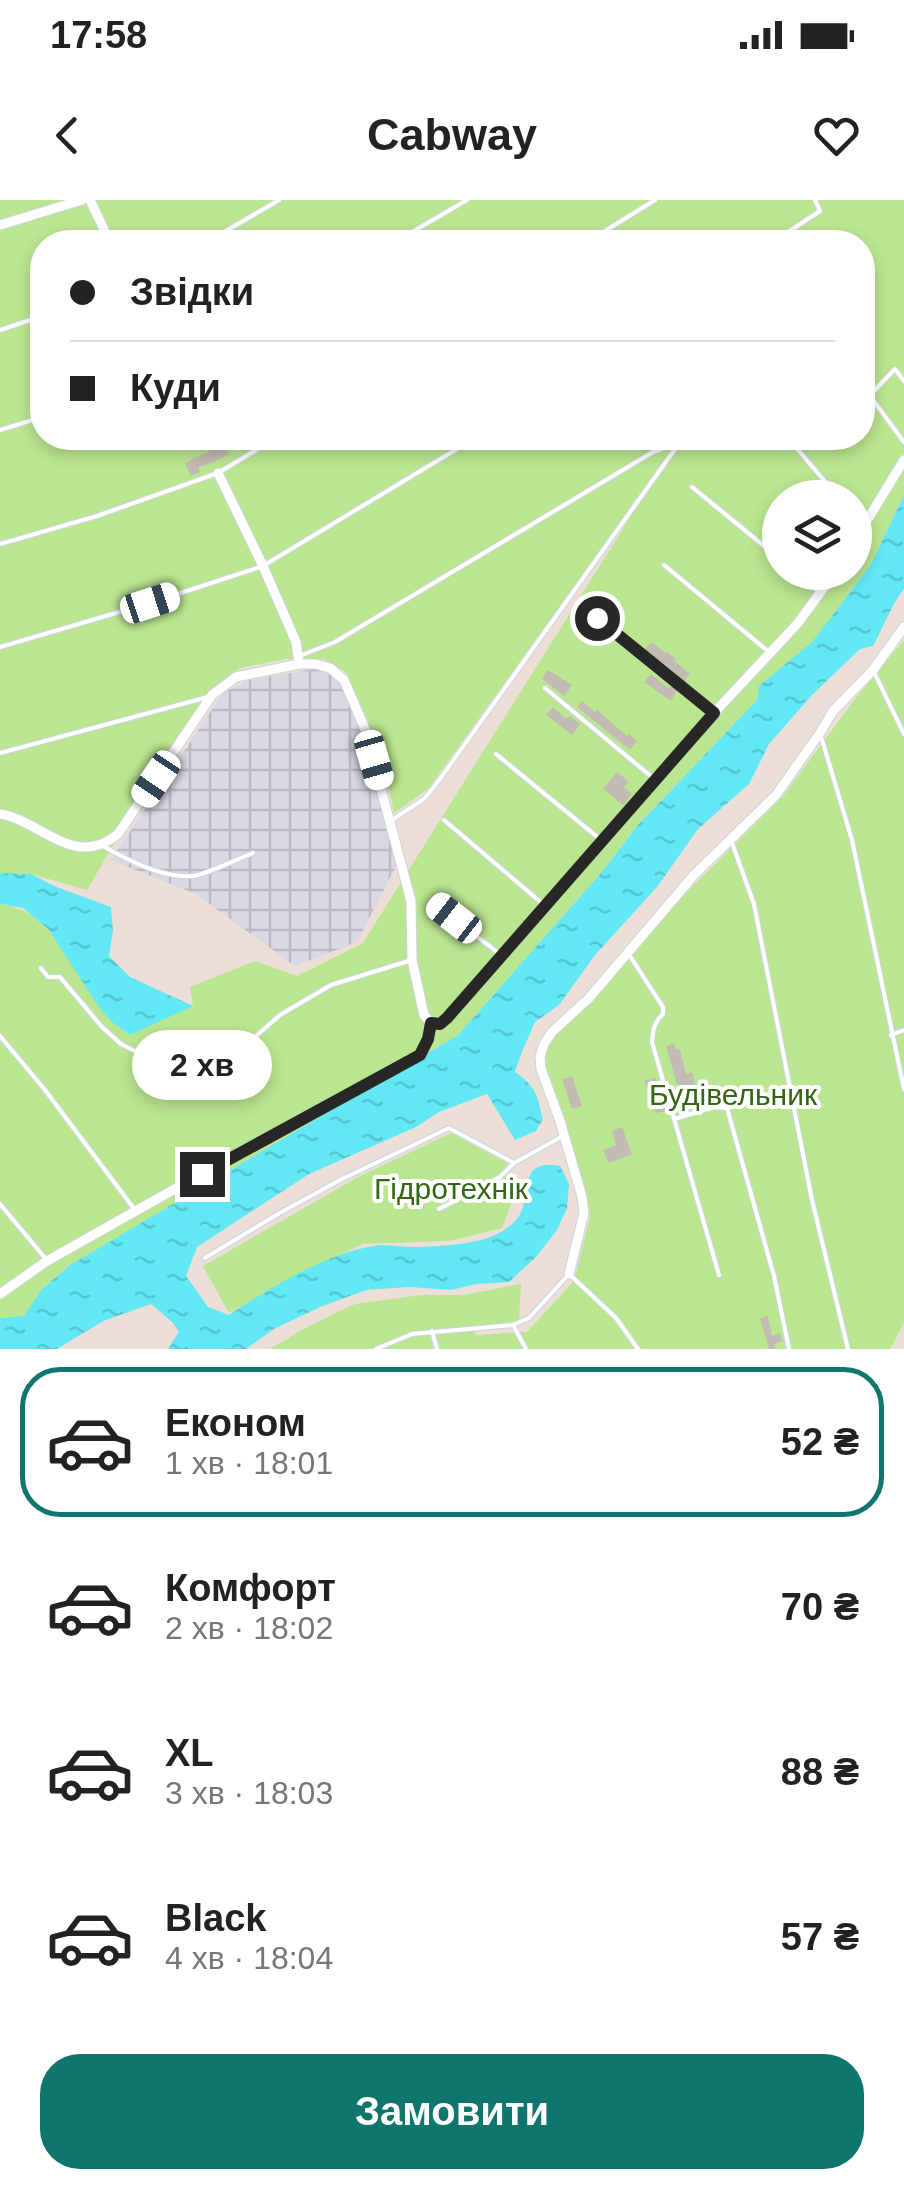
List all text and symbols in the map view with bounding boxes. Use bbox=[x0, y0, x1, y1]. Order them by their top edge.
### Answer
text: 17:58 bbox=[50, 14, 147, 56]
icon: back bbox=[40, 108, 95, 163]
icon: heart bbox=[809, 108, 864, 163]
text: Cabway bbox=[367, 109, 537, 160]
text: Звідки bbox=[130, 271, 254, 313]
text: Куди bbox=[130, 367, 221, 409]
map controls bbox=[762, 480, 872, 590]
button: layers bbox=[762, 480, 872, 590]
car bbox=[117, 579, 183, 627]
route start bbox=[575, 596, 620, 641]
car bbox=[351, 727, 397, 793]
car bbox=[127, 746, 185, 812]
car bbox=[421, 888, 487, 948]
callout: 2 хв bbox=[132, 1029, 272, 1099]
text: 2 хв bbox=[170, 1047, 234, 1083]
park label: Будівельник bbox=[649, 1078, 818, 1111]
route end bbox=[180, 1152, 225, 1197]
park label: Гідротехнік bbox=[374, 1172, 529, 1205]
icon: car bbox=[45, 1397, 135, 1487]
text: Економ bbox=[165, 1402, 306, 1444]
text: 52 ₴ bbox=[781, 1421, 859, 1463]
text: 1 хв · 18:01 bbox=[165, 1445, 333, 1481]
icon: car bbox=[45, 1562, 135, 1652]
text: Комфорт bbox=[165, 1567, 336, 1609]
text: 70 ₴ bbox=[781, 1586, 859, 1628]
text: 2 хв · 18:02 bbox=[165, 1610, 333, 1646]
icon: car bbox=[45, 1727, 135, 1817]
text: XL bbox=[165, 1732, 214, 1774]
text: 88 ₴ bbox=[781, 1751, 859, 1793]
text: 3 хв · 18:03 bbox=[165, 1775, 333, 1811]
icon: car bbox=[45, 1892, 135, 1982]
text: Black bbox=[165, 1897, 266, 1939]
text: 57 ₴ bbox=[781, 1916, 859, 1958]
text: 4 хв · 18:04 bbox=[165, 1940, 333, 1976]
button: Замовити bbox=[40, 2054, 864, 2169]

